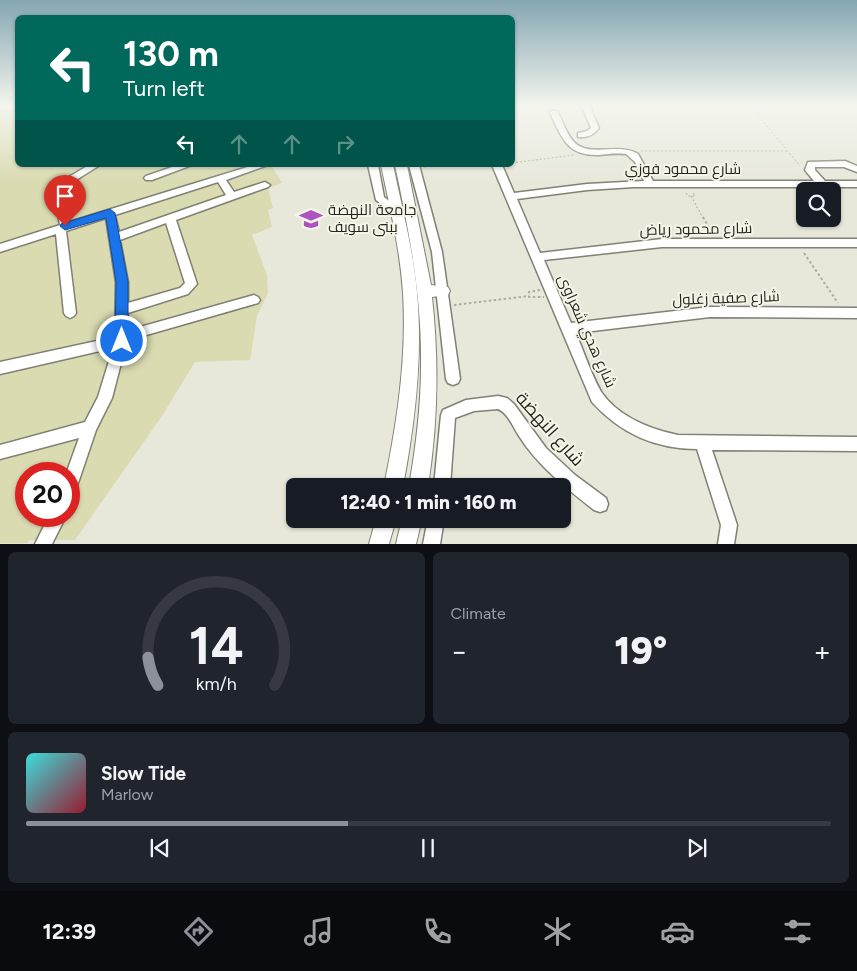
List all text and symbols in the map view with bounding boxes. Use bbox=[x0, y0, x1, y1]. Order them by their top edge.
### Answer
text: 130 m bbox=[123, 33, 219, 75]
icon: left bbox=[40, 35, 105, 100]
text: Turn left bbox=[123, 75, 205, 102]
icon: left bbox=[172, 130, 200, 158]
icon: ahead bbox=[225, 130, 253, 158]
icon: ahead bbox=[278, 130, 306, 158]
icon: right bbox=[331, 130, 359, 158]
street label: شارع محمود فوزي bbox=[625, 160, 741, 181]
pin bbox=[44, 175, 86, 226]
icon: arrive bbox=[51, 182, 79, 210]
map controls bbox=[796, 182, 841, 227]
button: search bbox=[796, 182, 841, 227]
place label: جامعة النهضة ببنى سويف bbox=[328, 201, 416, 237]
school or university icon: جامعة النهضة ببنى سويف bbox=[298, 206, 324, 232]
street label: شارع محمود رياض bbox=[640, 219, 752, 241]
street label: شارع هدي شعراوى bbox=[551, 272, 620, 392]
street label: شارع صفية زغلول bbox=[672, 287, 780, 311]
position arrow bbox=[95, 314, 147, 366]
street label: شارع النهضة bbox=[510, 387, 589, 471]
speed limit sign: 20 bbox=[15, 462, 80, 527]
text: 12:40 · 1 min · 160 m bbox=[341, 491, 516, 514]
text: Climate bbox=[451, 604, 506, 623]
text: 14 bbox=[189, 615, 244, 677]
text: 19° bbox=[614, 628, 667, 674]
text: − bbox=[451, 634, 468, 668]
text: + bbox=[814, 634, 831, 668]
text: km/h bbox=[196, 673, 237, 694]
text: Slow Tide bbox=[101, 762, 186, 785]
text: Marlow bbox=[101, 785, 153, 804]
icon: previous bbox=[146, 834, 174, 862]
icon: pause bbox=[414, 834, 442, 862]
icon: next bbox=[683, 834, 711, 862]
icon: directions bbox=[181, 914, 216, 949]
icon: music bbox=[301, 914, 336, 949]
icon: phone bbox=[420, 914, 455, 949]
icon: climate bbox=[540, 914, 575, 949]
icon: car bbox=[660, 914, 695, 949]
icon: filters bbox=[780, 914, 815, 949]
text: 12:39 bbox=[42, 918, 96, 945]

